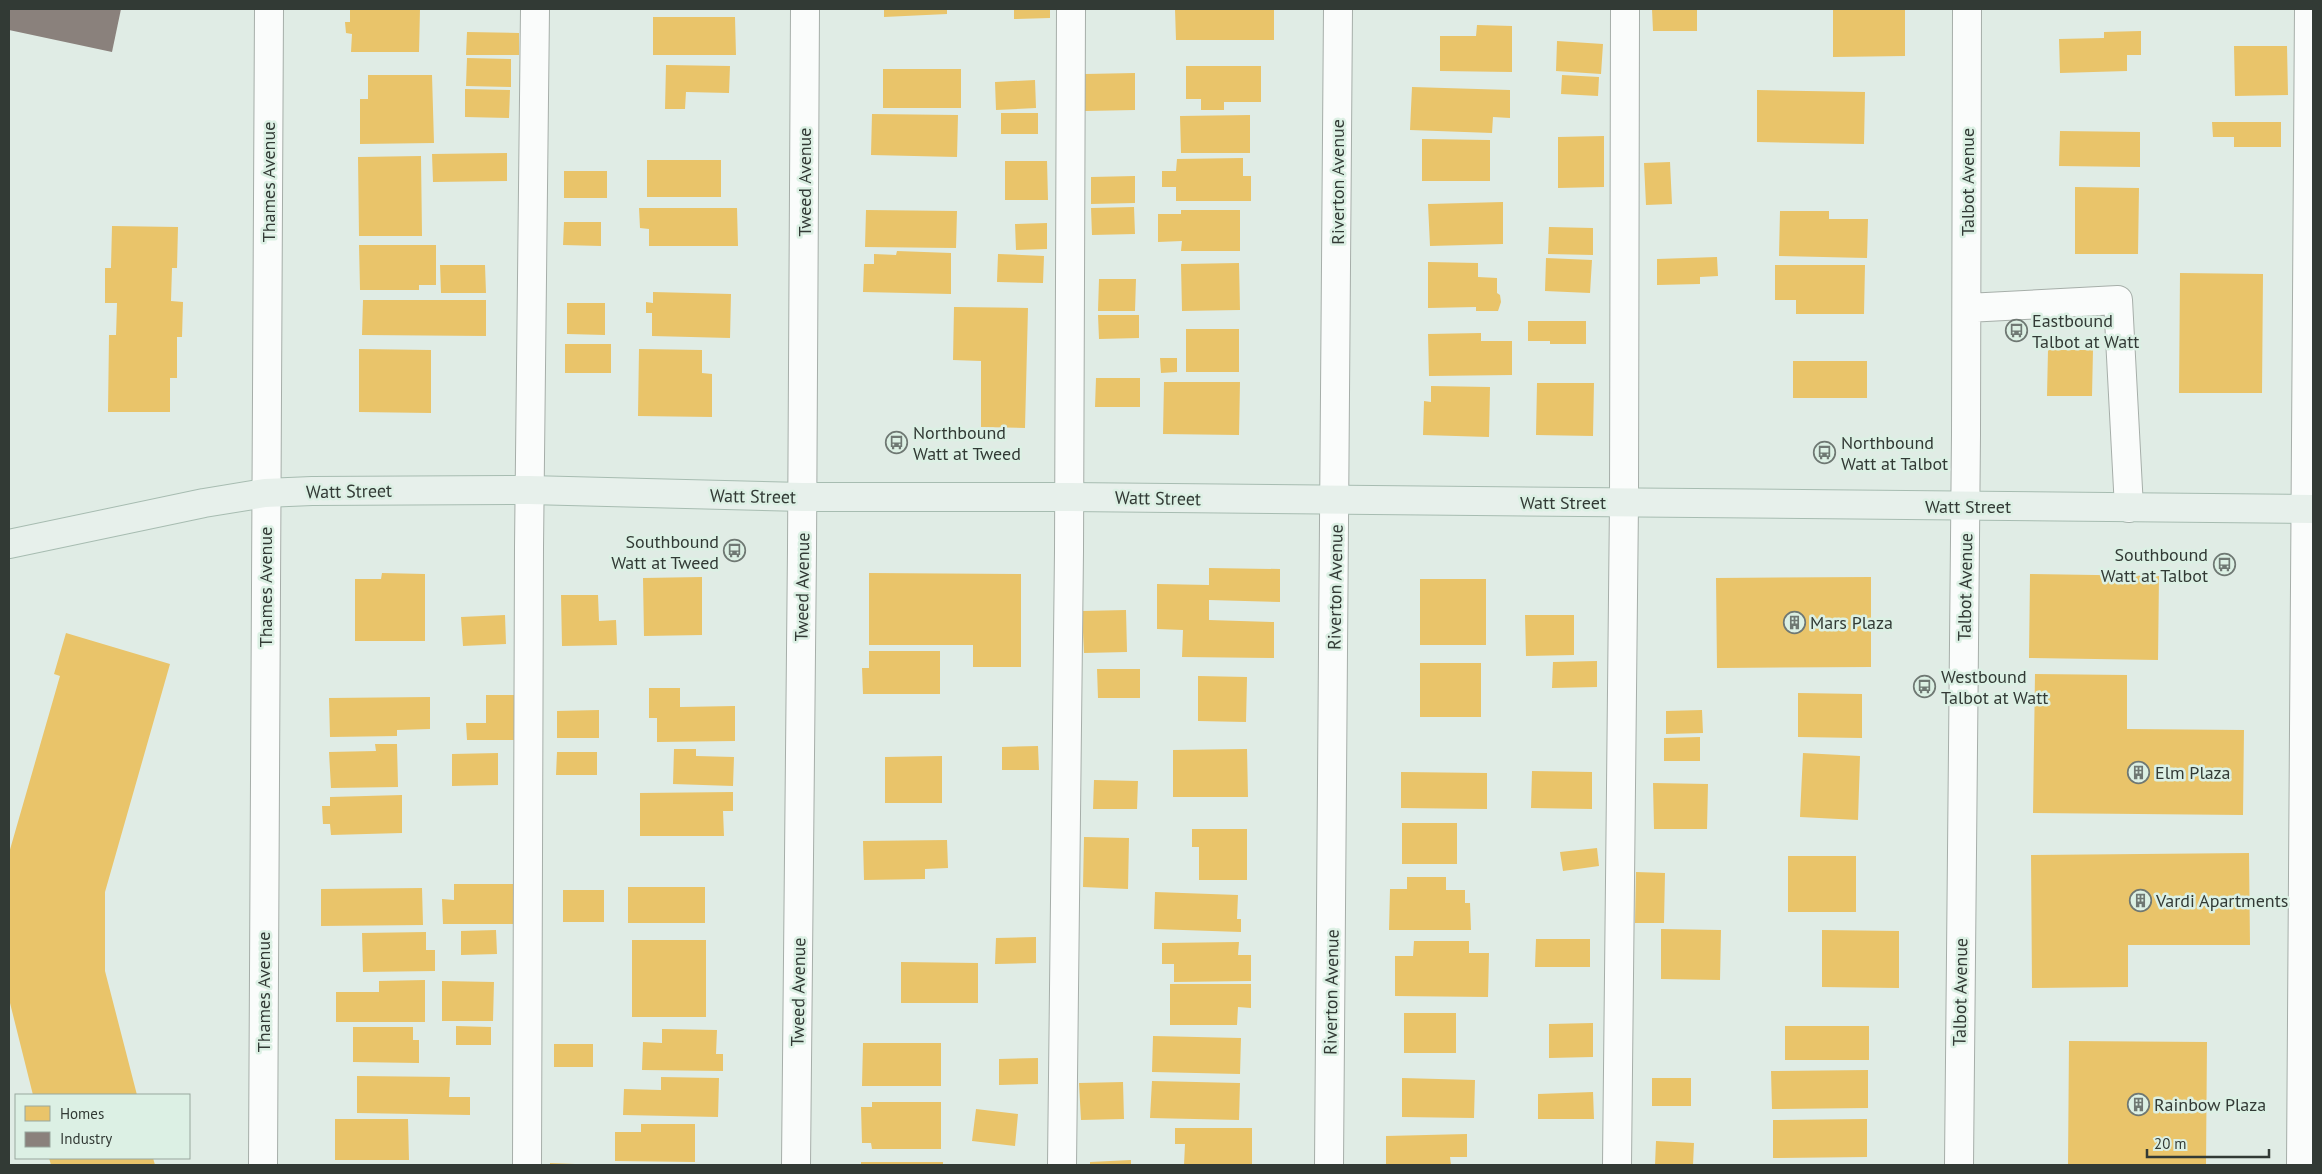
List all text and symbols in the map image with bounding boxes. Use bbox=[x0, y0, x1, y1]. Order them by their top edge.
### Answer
street label: Riverton Avenue bbox=[1326, 119, 1349, 245]
street label: Thames Avenue bbox=[257, 122, 280, 242]
street label: Tweed Avenue bbox=[793, 128, 816, 236]
street label: Talbot Avenue bbox=[1956, 128, 1979, 236]
place label: Eastbound Talbot at Watt bbox=[2032, 309, 2139, 353]
bus stop icon: Eastbound Talbot at Watt bbox=[2004, 318, 2028, 342]
place label: Northbound Watt at Tweed bbox=[913, 421, 1021, 465]
bus stop icon: Northbound Watt at Tweed bbox=[885, 430, 909, 454]
place label: Northbound Watt at Talbot bbox=[1841, 431, 1948, 475]
bus stop icon: Northbound Watt at Talbot bbox=[1813, 440, 1837, 464]
street label: Watt Street bbox=[306, 479, 392, 503]
street label: Watt Street bbox=[710, 484, 796, 508]
street label: Watt Street bbox=[1115, 486, 1201, 510]
street label: Watt Street bbox=[1520, 491, 1606, 514]
street label: Watt Street bbox=[1925, 495, 2011, 518]
street label: Riverton Avenue bbox=[1322, 524, 1348, 650]
street label: Thames Avenue bbox=[254, 527, 277, 647]
place label: Southbound Watt at Tweed bbox=[611, 530, 719, 574]
street label: Tweed Avenue bbox=[790, 532, 814, 642]
street label: Talbot Avenue bbox=[1953, 533, 1977, 641]
bus stop icon: Southbound Watt at Tweed bbox=[723, 539, 747, 563]
place label: Southbound Watt at Talbot bbox=[2101, 543, 2208, 587]
bus stop icon: Southbound Watt at Talbot bbox=[2212, 552, 2236, 576]
building icon: Mars Plaza bbox=[1782, 610, 1806, 634]
place label: Mars Plaza bbox=[1810, 611, 1893, 634]
place label: Westbound Talbot at Watt bbox=[1941, 665, 2048, 709]
bus stop icon: Westbound Talbot at Watt bbox=[1913, 674, 1937, 698]
building icon: Elm Plaza bbox=[2127, 760, 2151, 784]
place label: Elm Plaza bbox=[2155, 761, 2231, 784]
building icon: Vardi Apartments bbox=[2128, 888, 2152, 912]
place label: Vardi Apartments bbox=[2155, 889, 2288, 912]
street label: Riverton Avenue bbox=[1318, 929, 1344, 1055]
street label: Thames Avenue bbox=[252, 932, 275, 1052]
street label: Tweed Avenue bbox=[786, 937, 810, 1047]
street label: Talbot Avenue bbox=[1948, 938, 1972, 1046]
building icon: Rainbow Plaza bbox=[2126, 1092, 2150, 1116]
place label: Rainbow Plaza bbox=[2154, 1093, 2266, 1116]
legend bbox=[15, 1094, 190, 1159]
text: Homes bbox=[60, 1104, 104, 1123]
scale bar bbox=[2147, 1126, 2270, 1158]
text: Industry bbox=[60, 1129, 112, 1148]
text: 20 m bbox=[2154, 1134, 2187, 1153]

